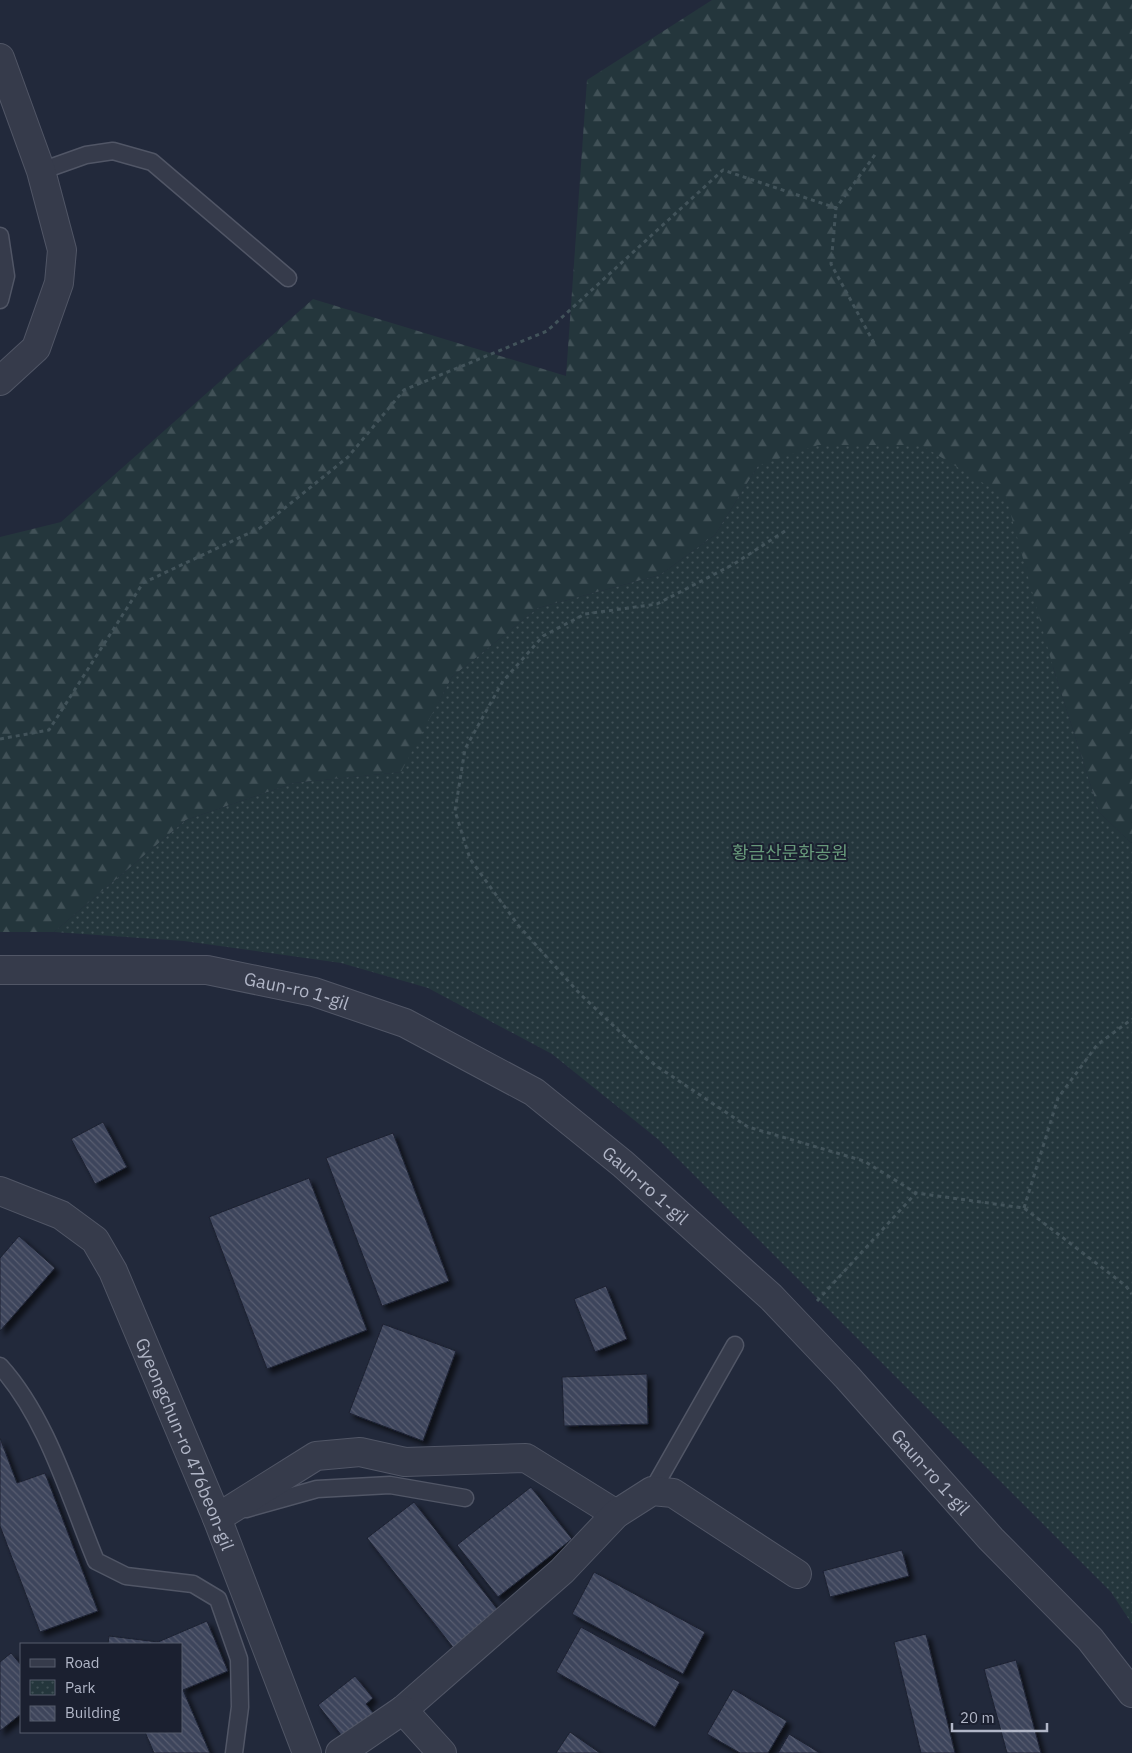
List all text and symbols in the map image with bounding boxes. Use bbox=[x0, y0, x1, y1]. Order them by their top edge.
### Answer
park label: 황금산문화공원 bbox=[732, 841, 848, 864]
street label: Gaun-ro 1-gil bbox=[242, 966, 352, 1015]
street label: Gaun-ro 1-gil bbox=[598, 1141, 694, 1229]
street label: Gyeongchun-ro 476beon-gil bbox=[131, 1334, 240, 1553]
street label: Gaun-ro 1-gil bbox=[887, 1424, 975, 1519]
legend bbox=[20, 1643, 182, 1733]
text: Road bbox=[65, 1653, 100, 1672]
text: Park bbox=[65, 1678, 95, 1697]
scale bar bbox=[952, 1700, 1047, 1732]
text: Building bbox=[65, 1703, 120, 1722]
text: 20 m bbox=[960, 1708, 995, 1727]

